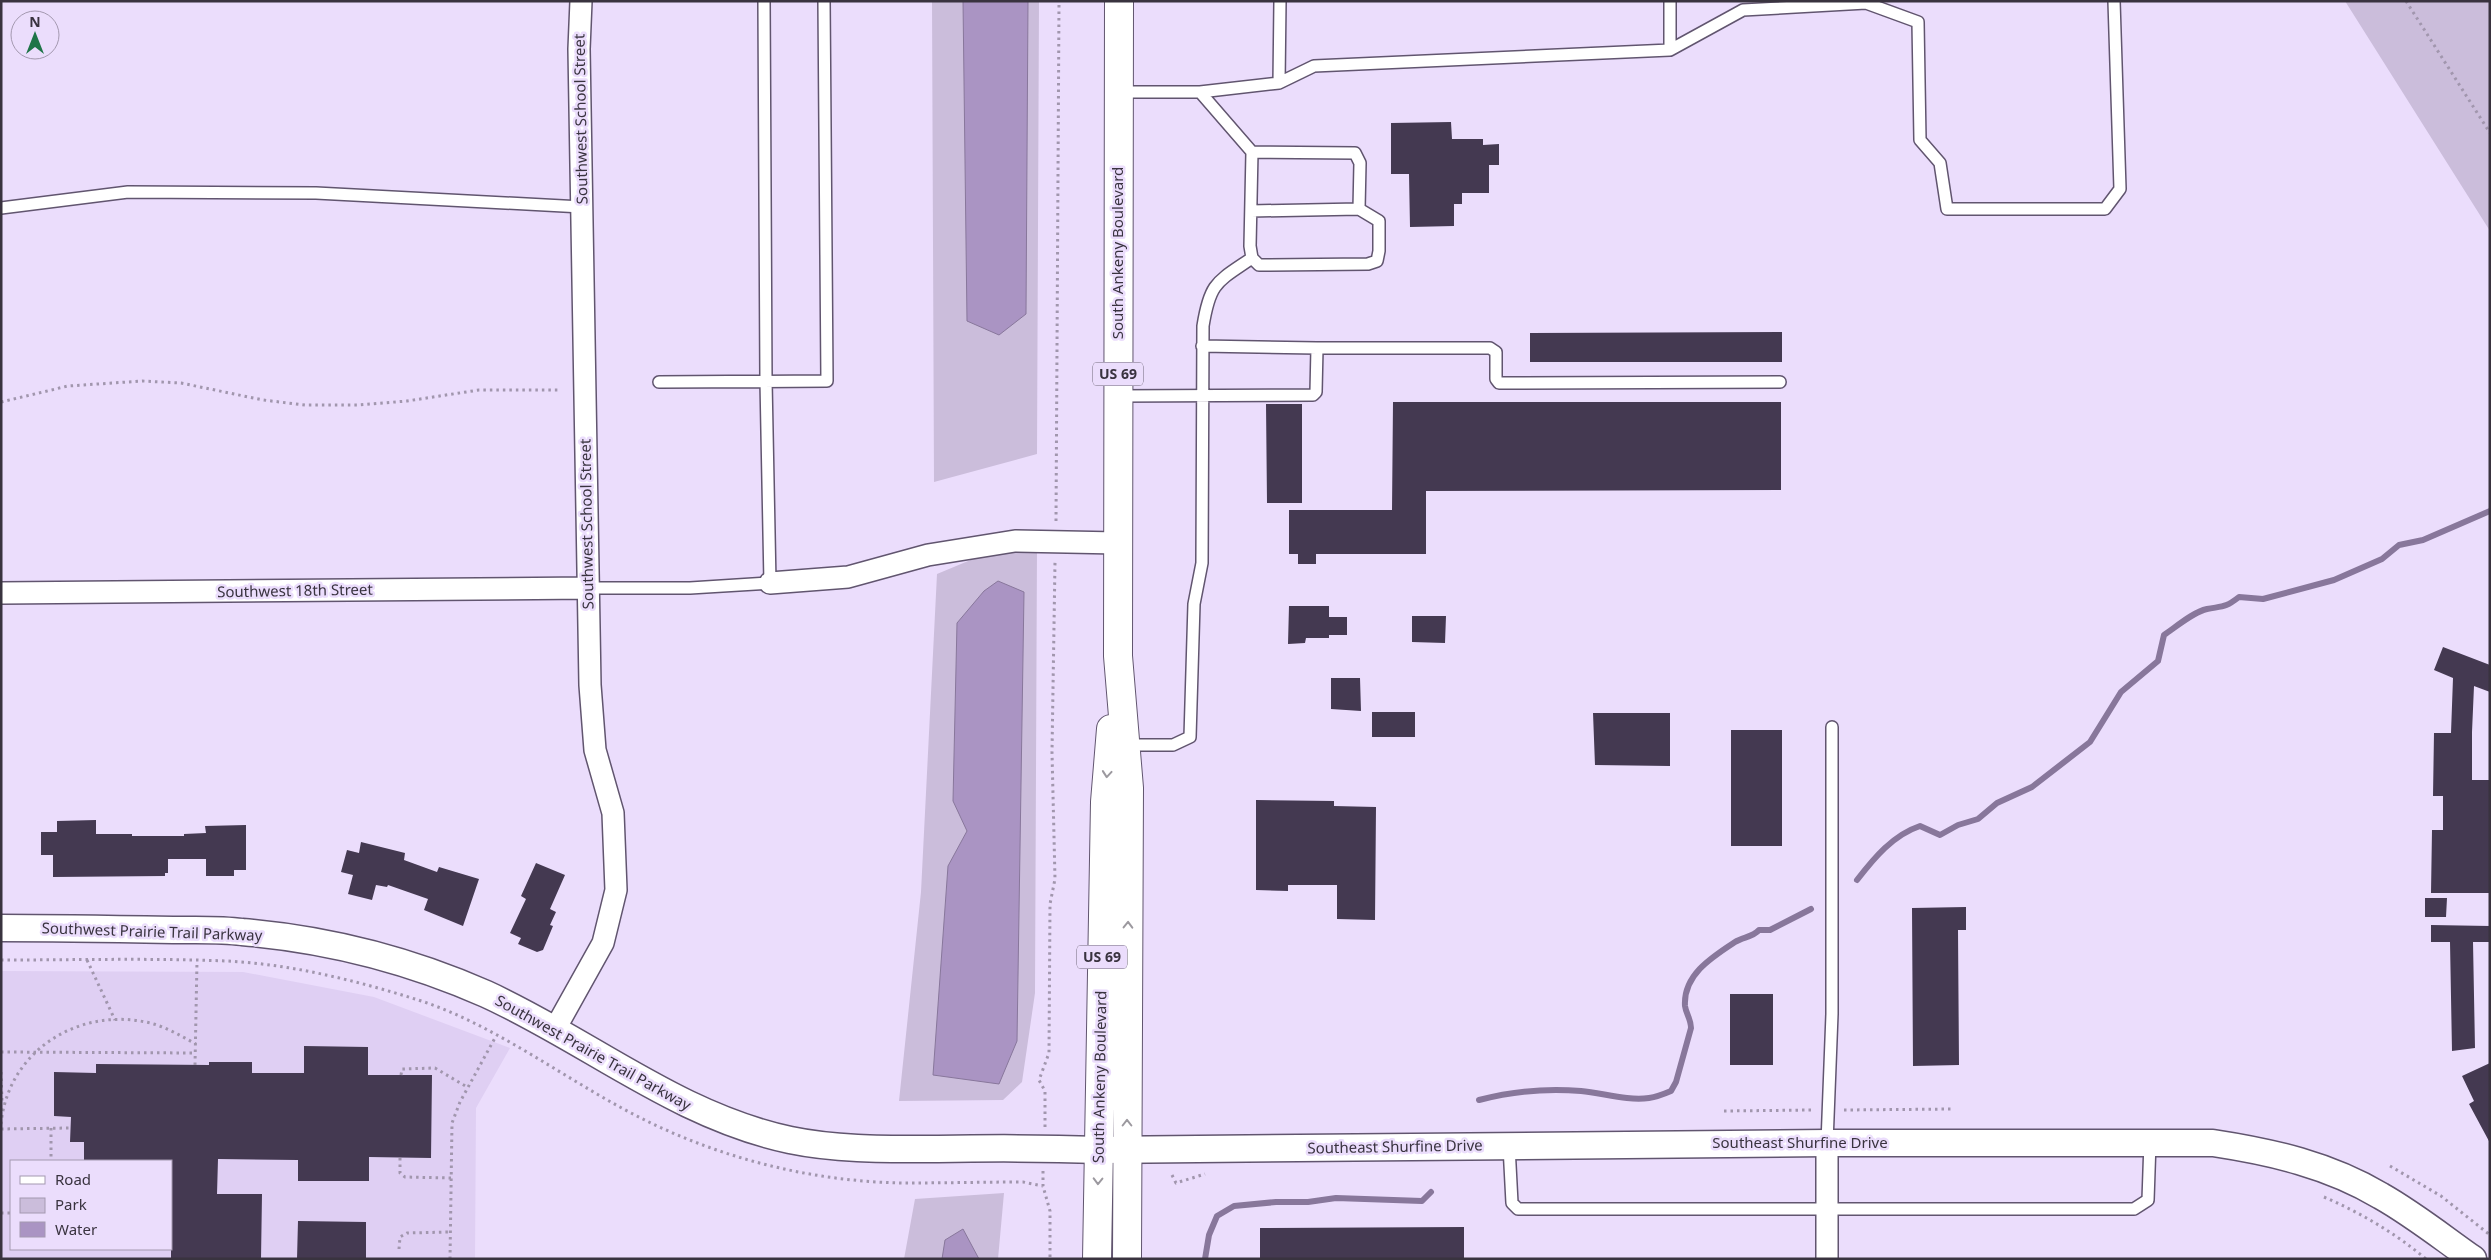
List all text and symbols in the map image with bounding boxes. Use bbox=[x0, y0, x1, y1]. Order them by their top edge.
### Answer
north arrow bbox=[10, 10, 60, 60]
text: N bbox=[29, 12, 41, 31]
street label: Southwest School Street bbox=[569, 33, 591, 204]
street label: South Ankeny Boulevard bbox=[1107, 167, 1127, 339]
road number: US 69 bbox=[1093, 362, 1143, 386]
street label: Southwest School Street bbox=[575, 438, 597, 609]
street label: Southwest 18th Street bbox=[217, 579, 374, 601]
one-way arrow bbox=[1102, 770, 1113, 778]
street label: Southwest Prairie Trail Parkway bbox=[41, 917, 263, 945]
one-way arrow bbox=[1123, 921, 1133, 928]
road number: US 69 bbox=[1077, 946, 1127, 969]
street label: Southwest Prairie Trail Parkway bbox=[492, 990, 695, 1115]
street label: South Ankeny Boulevard bbox=[1087, 991, 1111, 1163]
one-way arrow bbox=[1122, 1118, 1132, 1126]
street label: Southeast Shurfine Drive bbox=[1712, 1132, 1888, 1152]
street label: Southeast Shurfine Drive bbox=[1307, 1134, 1483, 1158]
legend bbox=[10, 1160, 172, 1250]
text: Road bbox=[55, 1169, 91, 1189]
one-way arrow bbox=[1093, 1178, 1103, 1185]
text: Park bbox=[55, 1194, 87, 1214]
text: Water bbox=[55, 1219, 97, 1239]

